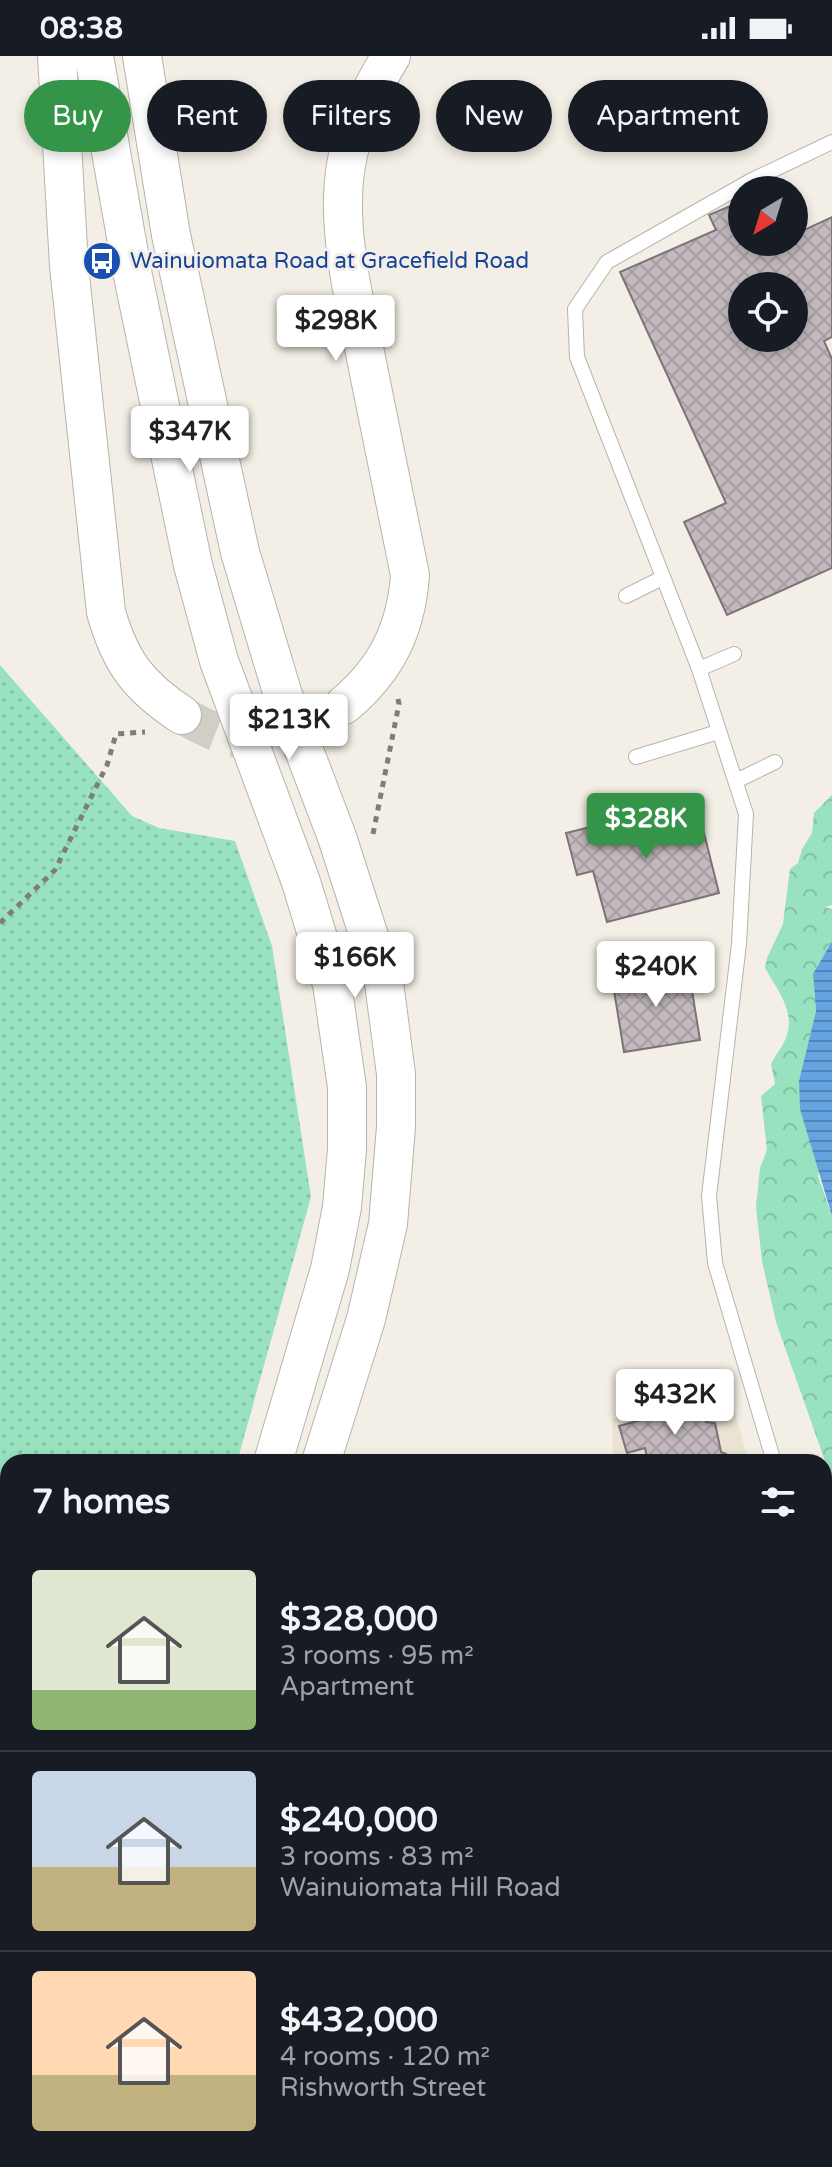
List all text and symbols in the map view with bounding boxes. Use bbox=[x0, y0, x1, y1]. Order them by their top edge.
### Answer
text: 08:38 bbox=[40, 10, 123, 47]
chip: Buy bbox=[24, 80, 131, 152]
chip: Rent bbox=[147, 80, 267, 152]
chip: Filters bbox=[283, 80, 420, 152]
chip: New bbox=[436, 80, 552, 152]
chip: Apartment bbox=[568, 80, 768, 152]
north arrow bbox=[728, 176, 808, 256]
map controls bbox=[728, 176, 808, 352]
bus stop icon: Wainuiomata Road at Gracefield Road bbox=[81, 240, 123, 282]
place label: Wainuiomata Road at Gracefield Road bbox=[130, 248, 529, 274]
button: locate bbox=[728, 272, 808, 352]
pin: $298K bbox=[280, 295, 392, 363]
text: $298K bbox=[295, 305, 377, 336]
pin: $347K bbox=[134, 406, 246, 474]
text: $347K bbox=[149, 416, 231, 447]
pin: $213K bbox=[233, 694, 345, 762]
text: $213K bbox=[248, 704, 330, 735]
pin: $328K bbox=[590, 793, 702, 861]
text: $328K bbox=[605, 803, 687, 834]
pin: $166K bbox=[299, 932, 411, 1000]
pin: $240K bbox=[600, 941, 712, 1009]
text: $166K bbox=[314, 942, 396, 973]
text: $240K bbox=[615, 951, 697, 982]
pin: $432K bbox=[619, 1369, 731, 1437]
text: $432K bbox=[634, 1379, 716, 1410]
icon: filters bbox=[756, 1480, 800, 1524]
text: 7 homes bbox=[32, 1482, 170, 1523]
text: $328,000 bbox=[280, 1599, 438, 1640]
icon: home bbox=[96, 1602, 192, 1698]
text: 3 rooms · 95 m² bbox=[280, 1640, 474, 1671]
text: Apartment bbox=[280, 1671, 414, 1702]
text: $240,000 bbox=[280, 1800, 438, 1841]
icon: home bbox=[96, 1803, 192, 1899]
text: 3 rooms · 83 m² bbox=[280, 1841, 474, 1872]
text: Wainuiomata Hill Road bbox=[280, 1872, 561, 1903]
text: $432,000 bbox=[280, 2000, 438, 2041]
icon: home bbox=[96, 2003, 192, 2099]
text: 4 rooms · 120 m² bbox=[280, 2041, 490, 2072]
text: Rishworth Street bbox=[280, 2072, 486, 2103]

